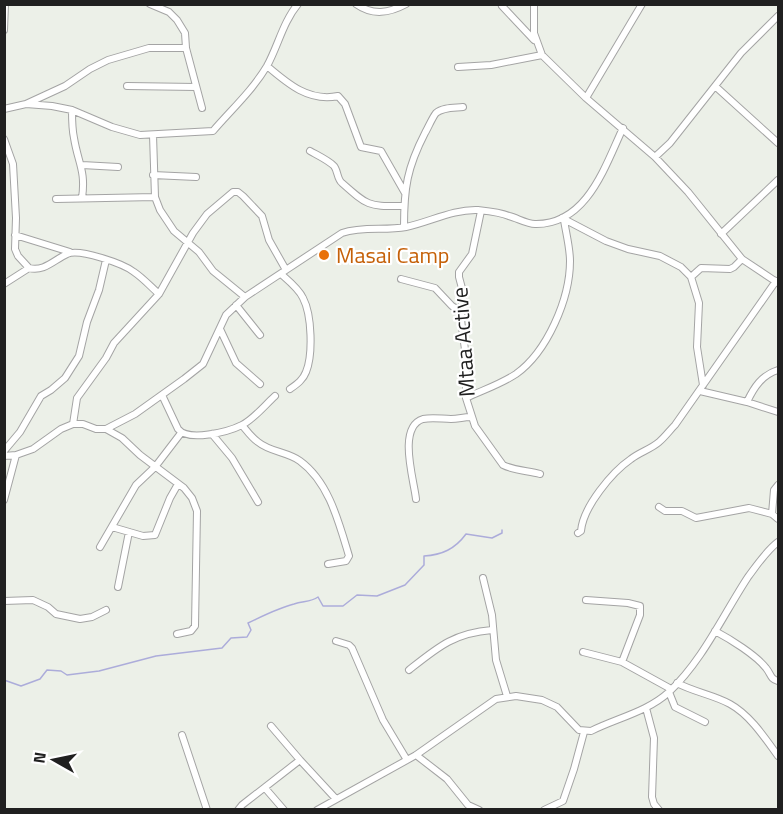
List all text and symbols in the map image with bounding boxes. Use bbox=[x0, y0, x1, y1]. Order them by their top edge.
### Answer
place label: Masai Camp bbox=[336, 238, 449, 272]
marker: Masai Camp bbox=[317, 248, 331, 262]
street label: Mtaa Active bbox=[442, 286, 484, 398]
north arrow bbox=[24, 730, 84, 790]
text: N bbox=[26, 750, 52, 765]

